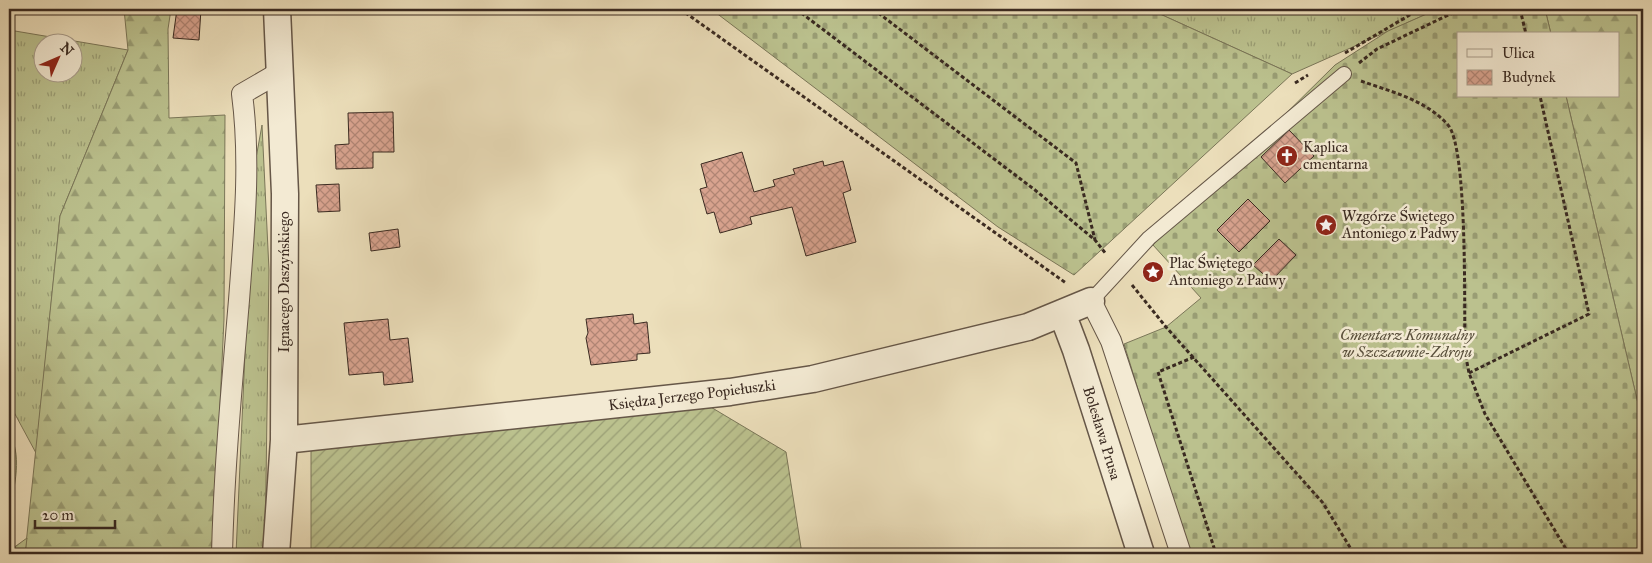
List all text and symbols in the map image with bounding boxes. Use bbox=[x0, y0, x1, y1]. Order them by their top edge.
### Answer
north arrow bbox=[32, 32, 82, 82]
legend bbox=[1457, 32, 1620, 98]
text: N bbox=[57, 39, 77, 59]
text: Ulica bbox=[1502, 44, 1535, 62]
text: Budynek bbox=[1502, 68, 1556, 86]
place label: Kaplica cmentarna bbox=[1303, 138, 1369, 173]
church icon: Kaplica cmentarna bbox=[1275, 144, 1299, 168]
place label: Wzgórze Świętego Antoniego z Padwy bbox=[1341, 206, 1460, 242]
street label: Ignacego Daszyńskiego bbox=[275, 211, 293, 353]
place icon: Wzgórze Świętego Antoniego z Padwy bbox=[1314, 213, 1338, 237]
place label: Plac Świętego Antoniego z Padwy bbox=[1168, 253, 1287, 289]
place icon: Plac Świętego Antoniego z Padwy bbox=[1141, 260, 1165, 284]
park label: Cmentarz Komunalny w Szczawnie-Zdroju bbox=[1340, 326, 1475, 361]
street label: Księdza Jerzego Popiełuszki bbox=[607, 376, 777, 415]
street label: Bolesława Prusa bbox=[1079, 384, 1125, 483]
scale bar bbox=[35, 498, 115, 530]
text: 20 m bbox=[42, 506, 74, 524]

